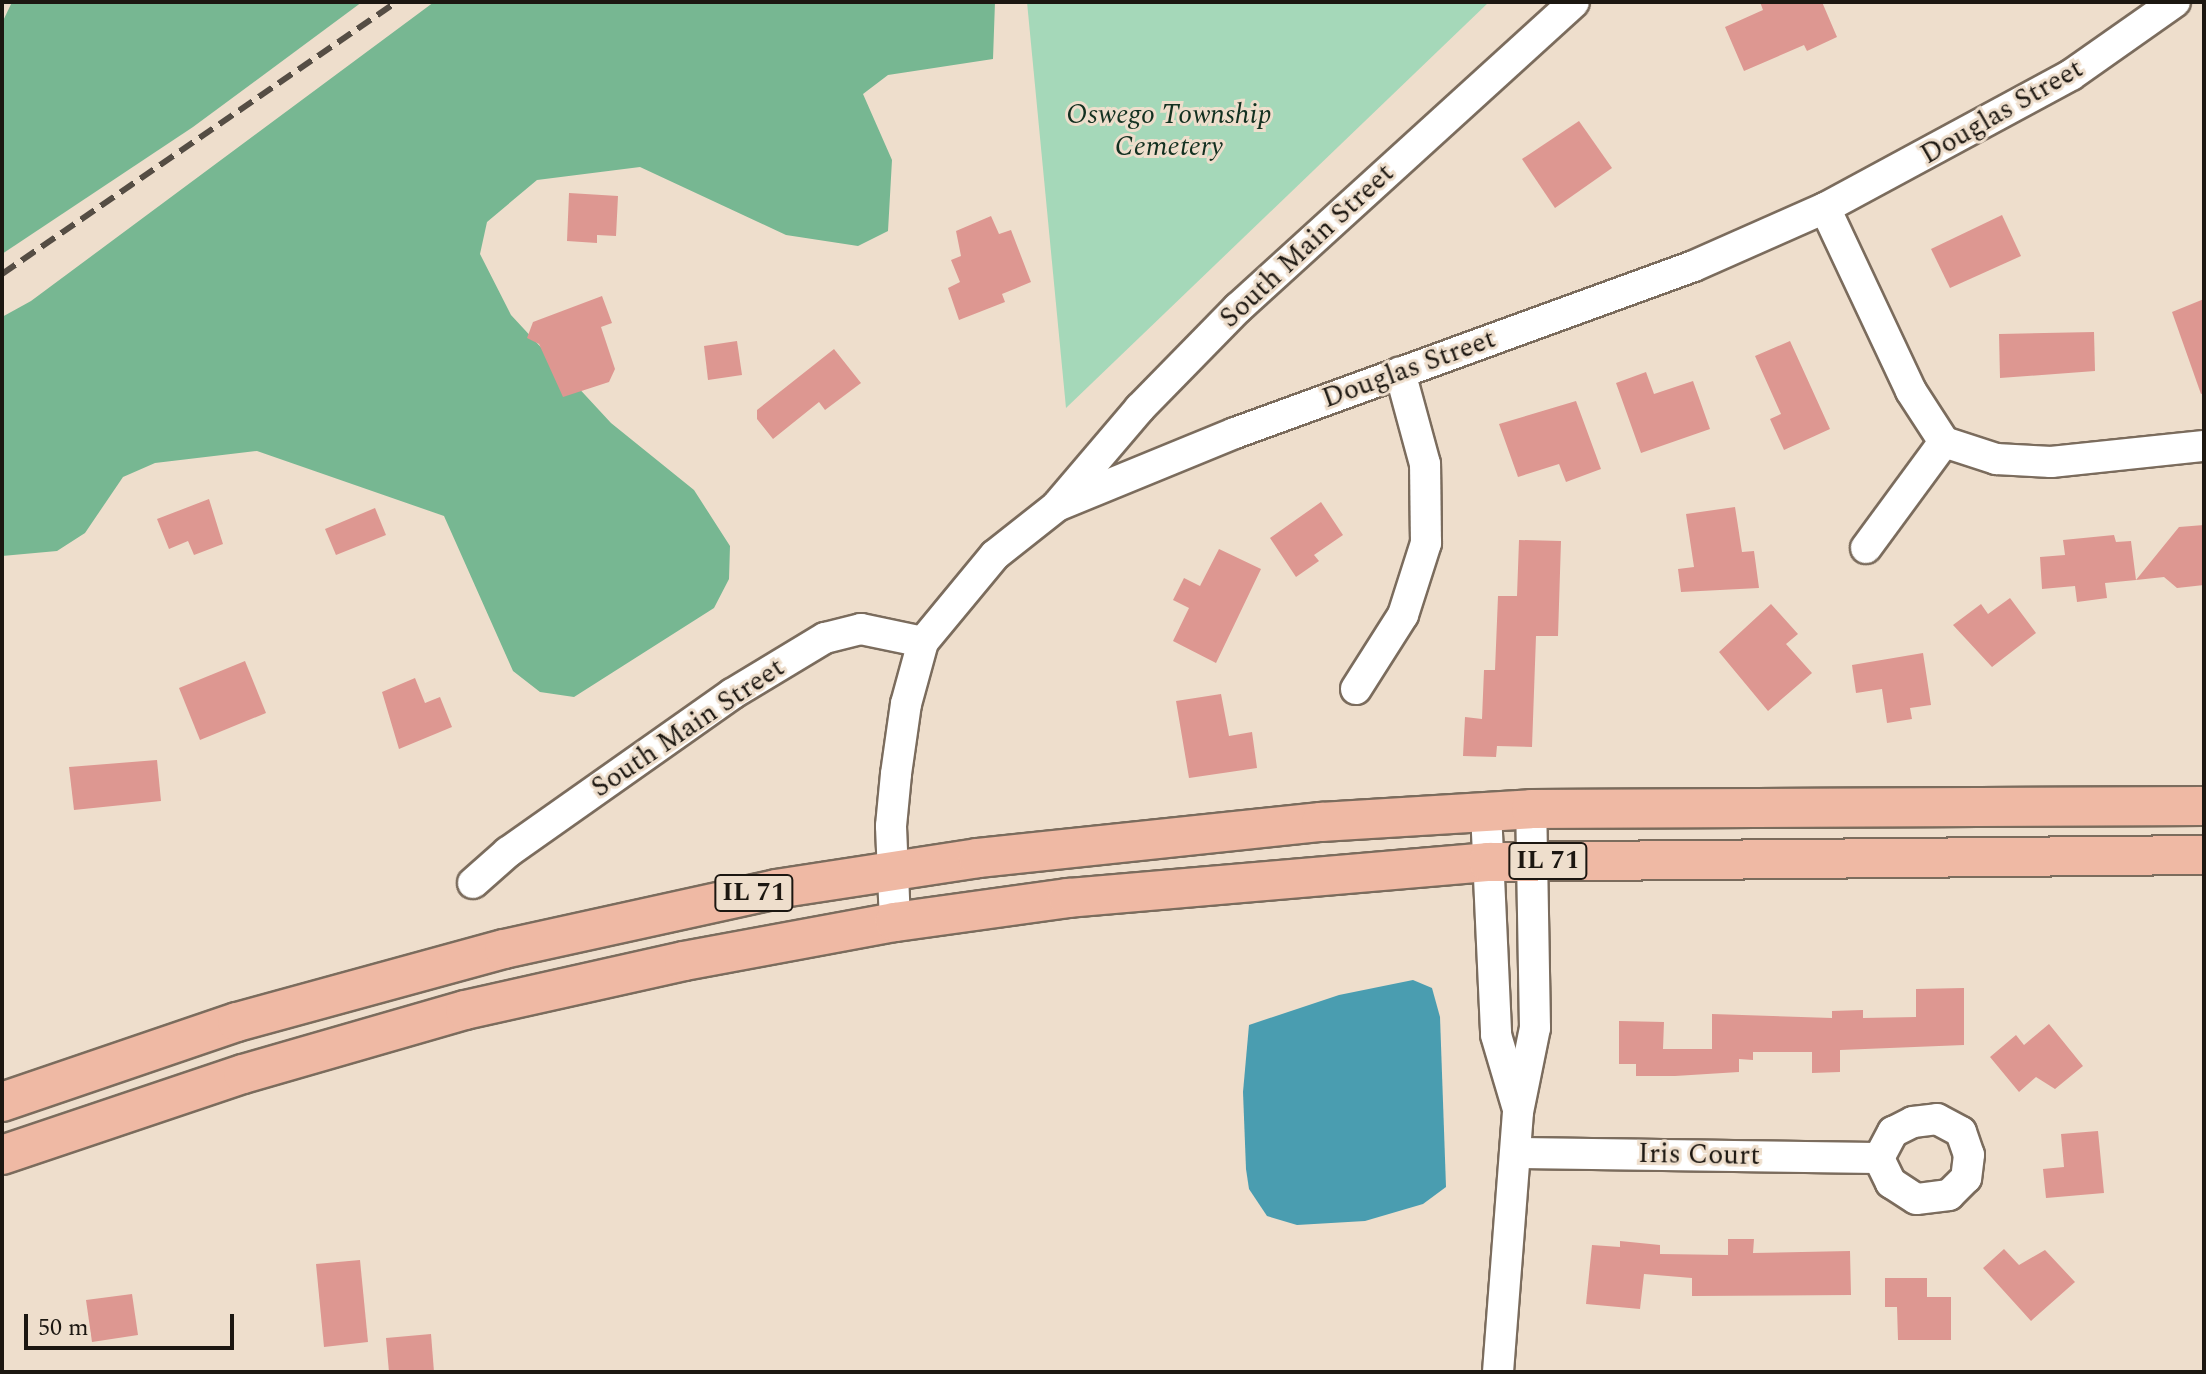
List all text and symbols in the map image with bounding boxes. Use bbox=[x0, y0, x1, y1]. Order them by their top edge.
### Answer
street label: Douglas Street bbox=[1915, 52, 2089, 172]
park label: Oswego Township Cemetery bbox=[1066, 98, 1272, 164]
street label: South Main Street bbox=[1213, 157, 1401, 335]
street label: Douglas Street bbox=[1318, 322, 1500, 416]
street label: South Main Street bbox=[585, 651, 791, 805]
road number: IL 71 bbox=[1508, 839, 1588, 883]
road number: IL 71 bbox=[714, 871, 794, 915]
street label: Iris Court bbox=[1638, 1137, 1760, 1173]
scale bar bbox=[28, 1298, 238, 1348]
text: 50 m bbox=[38, 1310, 89, 1346]

